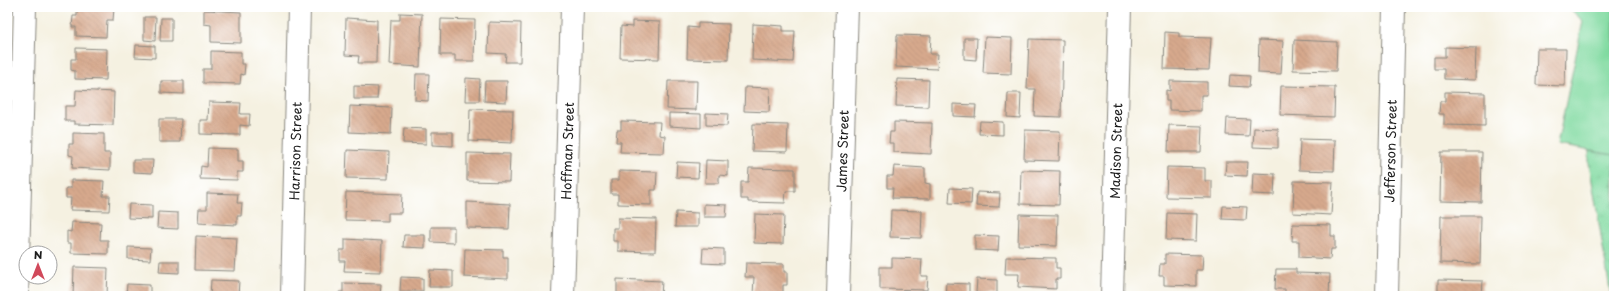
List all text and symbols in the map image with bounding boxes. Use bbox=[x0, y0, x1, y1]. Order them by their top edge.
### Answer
street label: Jefferson Street bbox=[1379, 99, 1401, 203]
street label: Harrison Street bbox=[284, 102, 306, 201]
street label: Hoffman Street bbox=[556, 102, 578, 200]
street label: Madison Street bbox=[1105, 103, 1126, 199]
street label: James Street bbox=[831, 110, 853, 192]
north arrow bbox=[18, 245, 58, 285]
text: N bbox=[34, 246, 43, 263]

